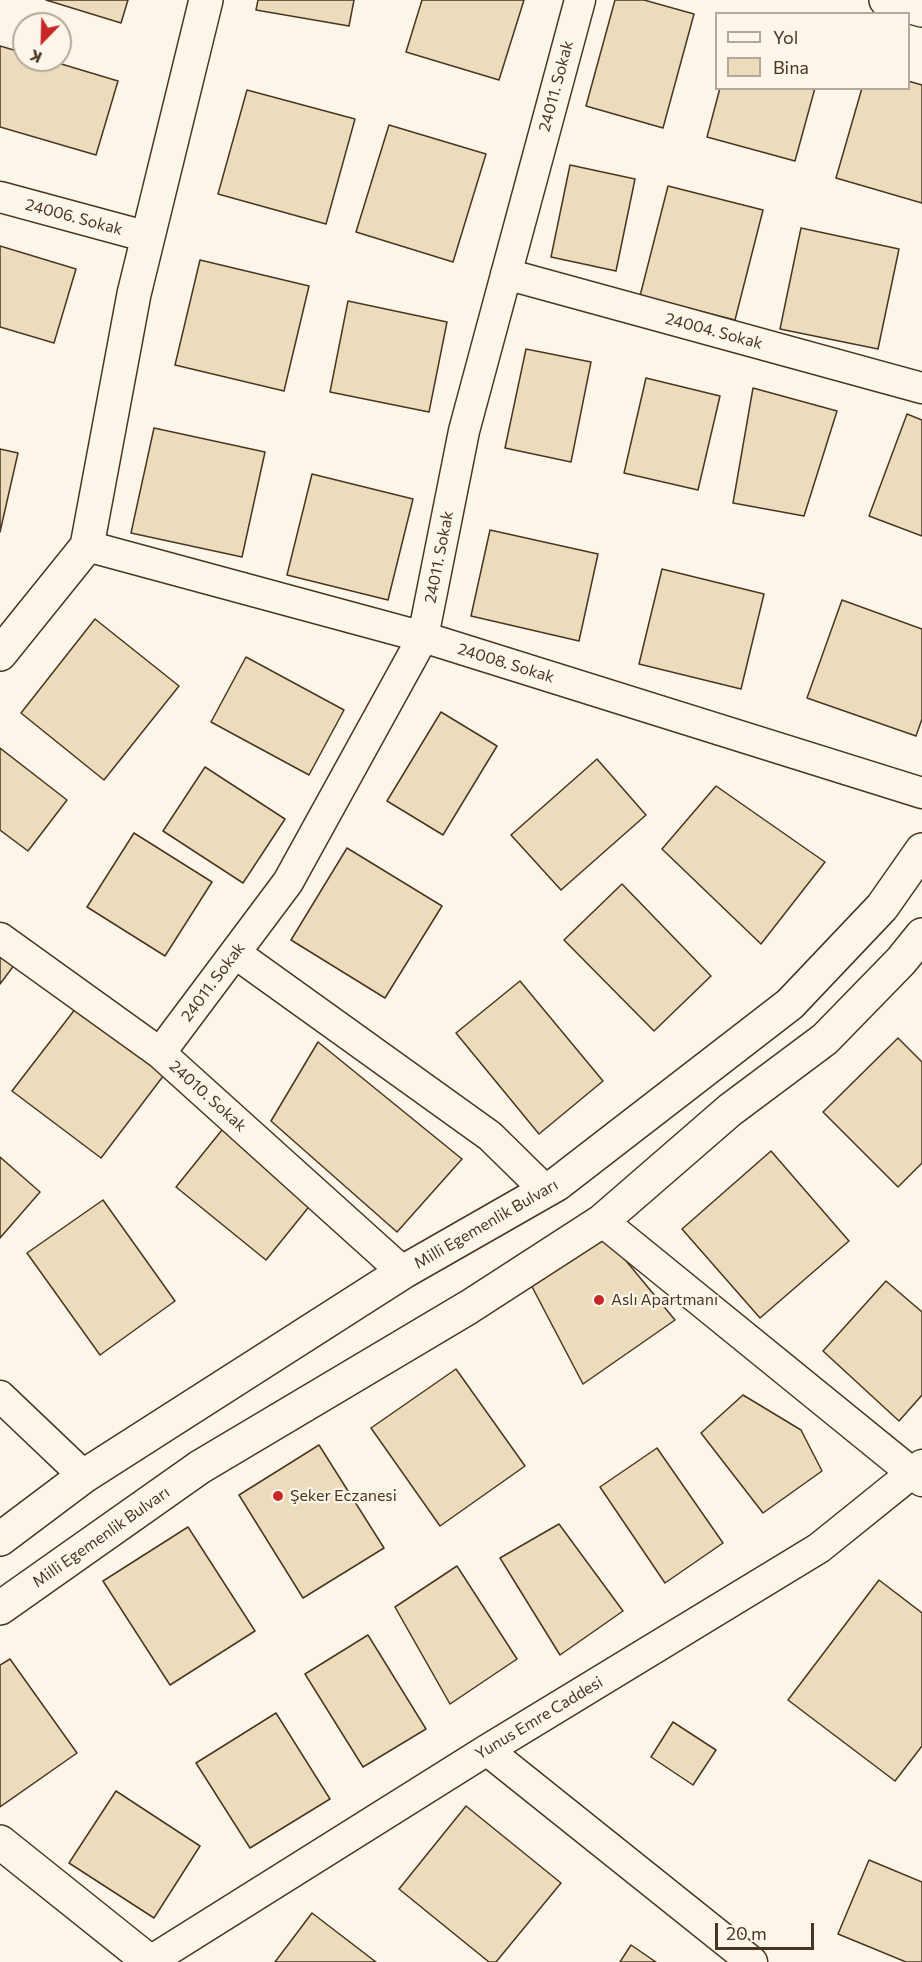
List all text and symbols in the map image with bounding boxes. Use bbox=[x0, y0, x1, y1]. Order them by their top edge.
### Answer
north arrow bbox=[12, 12, 72, 72]
legend bbox=[715, 12, 910, 90]
text: Yol bbox=[773, 26, 798, 48]
street label: 24011. Sokak bbox=[535, 38, 577, 134]
text: K bbox=[27, 46, 44, 68]
text: Bina bbox=[773, 56, 809, 78]
street label: 24006. Sokak bbox=[23, 195, 125, 239]
street label: 24004. Sokak bbox=[663, 309, 765, 353]
street label: 24011. Sokak bbox=[421, 509, 457, 605]
street label: 24008. Sokak bbox=[455, 639, 557, 687]
street label: 24011. Sokak bbox=[177, 939, 249, 1025]
street label: 24010. Sokak bbox=[165, 1056, 251, 1136]
street label: Milli Egemenlik Bulvarı bbox=[411, 1175, 561, 1273]
place label: Aslı Apartmanı bbox=[611, 1290, 718, 1310]
marker: Aslı Apartmanı bbox=[592, 1293, 606, 1307]
street label: Milli Egemenlik Bulvarı bbox=[29, 1482, 173, 1592]
place label: Şeker Eczanesi bbox=[290, 1486, 397, 1506]
marker: Şeker Eczanesi bbox=[271, 1489, 285, 1503]
street label: Yunus Emre Caddesi bbox=[472, 1672, 606, 1764]
scale bar bbox=[718, 1911, 817, 1949]
text: 20 m bbox=[726, 1922, 767, 1944]

